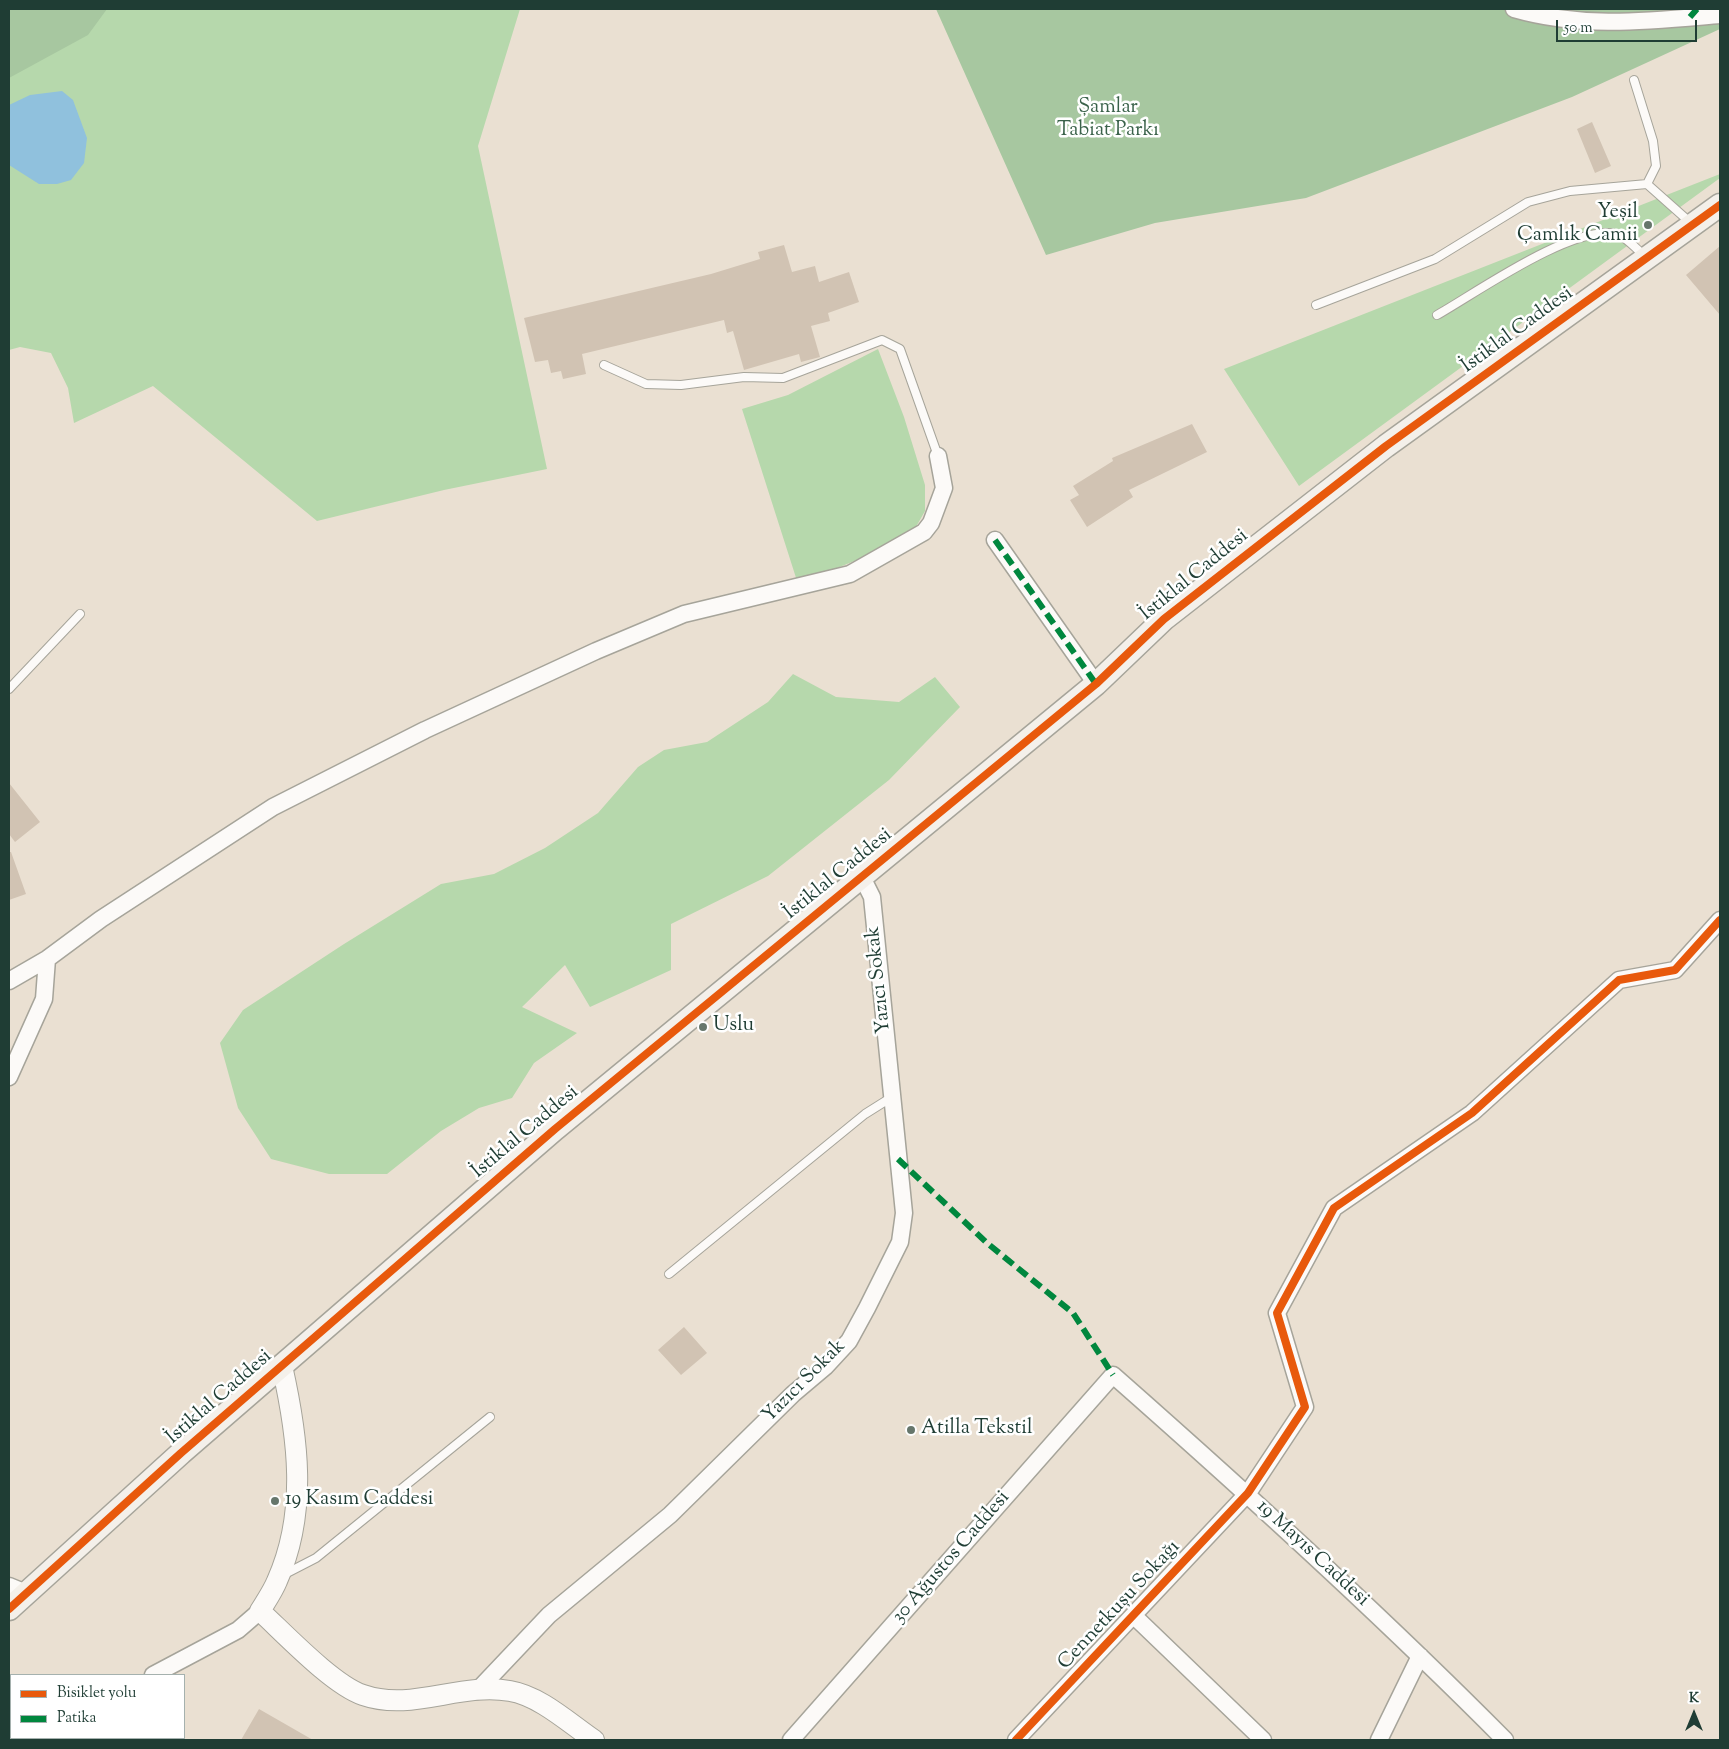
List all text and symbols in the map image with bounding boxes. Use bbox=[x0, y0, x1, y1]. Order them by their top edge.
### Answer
scale bar bbox=[1559, 10, 1700, 42]
text: 50 m bbox=[1564, 18, 1593, 39]
park label: Şamlar Tabiat Parkı bbox=[1057, 97, 1159, 144]
place label: Yeşil Çamlık Camii bbox=[1517, 202, 1638, 249]
marker: Yeşil Çamlık Camii bbox=[1642, 219, 1654, 231]
street label: İstiklal Caddesi bbox=[1457, 282, 1579, 380]
street label: İstiklal Caddesi bbox=[1136, 525, 1254, 627]
street label: İstiklal Caddesi bbox=[780, 824, 898, 926]
street label: Yazıcı Sokak bbox=[862, 925, 898, 1035]
place label: Uslu bbox=[713, 1015, 754, 1039]
marker: Uslu bbox=[697, 1021, 709, 1033]
street label: İstiklal Caddesi bbox=[468, 1081, 584, 1185]
street label: Yazıcı Sokak bbox=[758, 1335, 852, 1429]
street label: İstiklal Caddesi bbox=[162, 1346, 278, 1450]
place label: Atilla Tekstil bbox=[921, 1418, 1033, 1442]
marker: Atilla Tekstil bbox=[905, 1424, 917, 1436]
street label: 30 Ağustos Caddesi bbox=[888, 1487, 1016, 1629]
place label: 19 Kasım Caddesi bbox=[285, 1489, 433, 1513]
marker: 19 Kasım Caddesi bbox=[269, 1495, 281, 1507]
street label: 19 Mayıs Caddesi bbox=[1251, 1496, 1373, 1612]
street label: Cennetkuşu Sokağı bbox=[1054, 1536, 1186, 1676]
legend bbox=[10, 1674, 185, 1739]
text: Bisiklet yolu bbox=[57, 1683, 136, 1704]
north arrow bbox=[1669, 1689, 1719, 1739]
text: K bbox=[1689, 1689, 1699, 1709]
text: Patika bbox=[57, 1708, 97, 1729]

